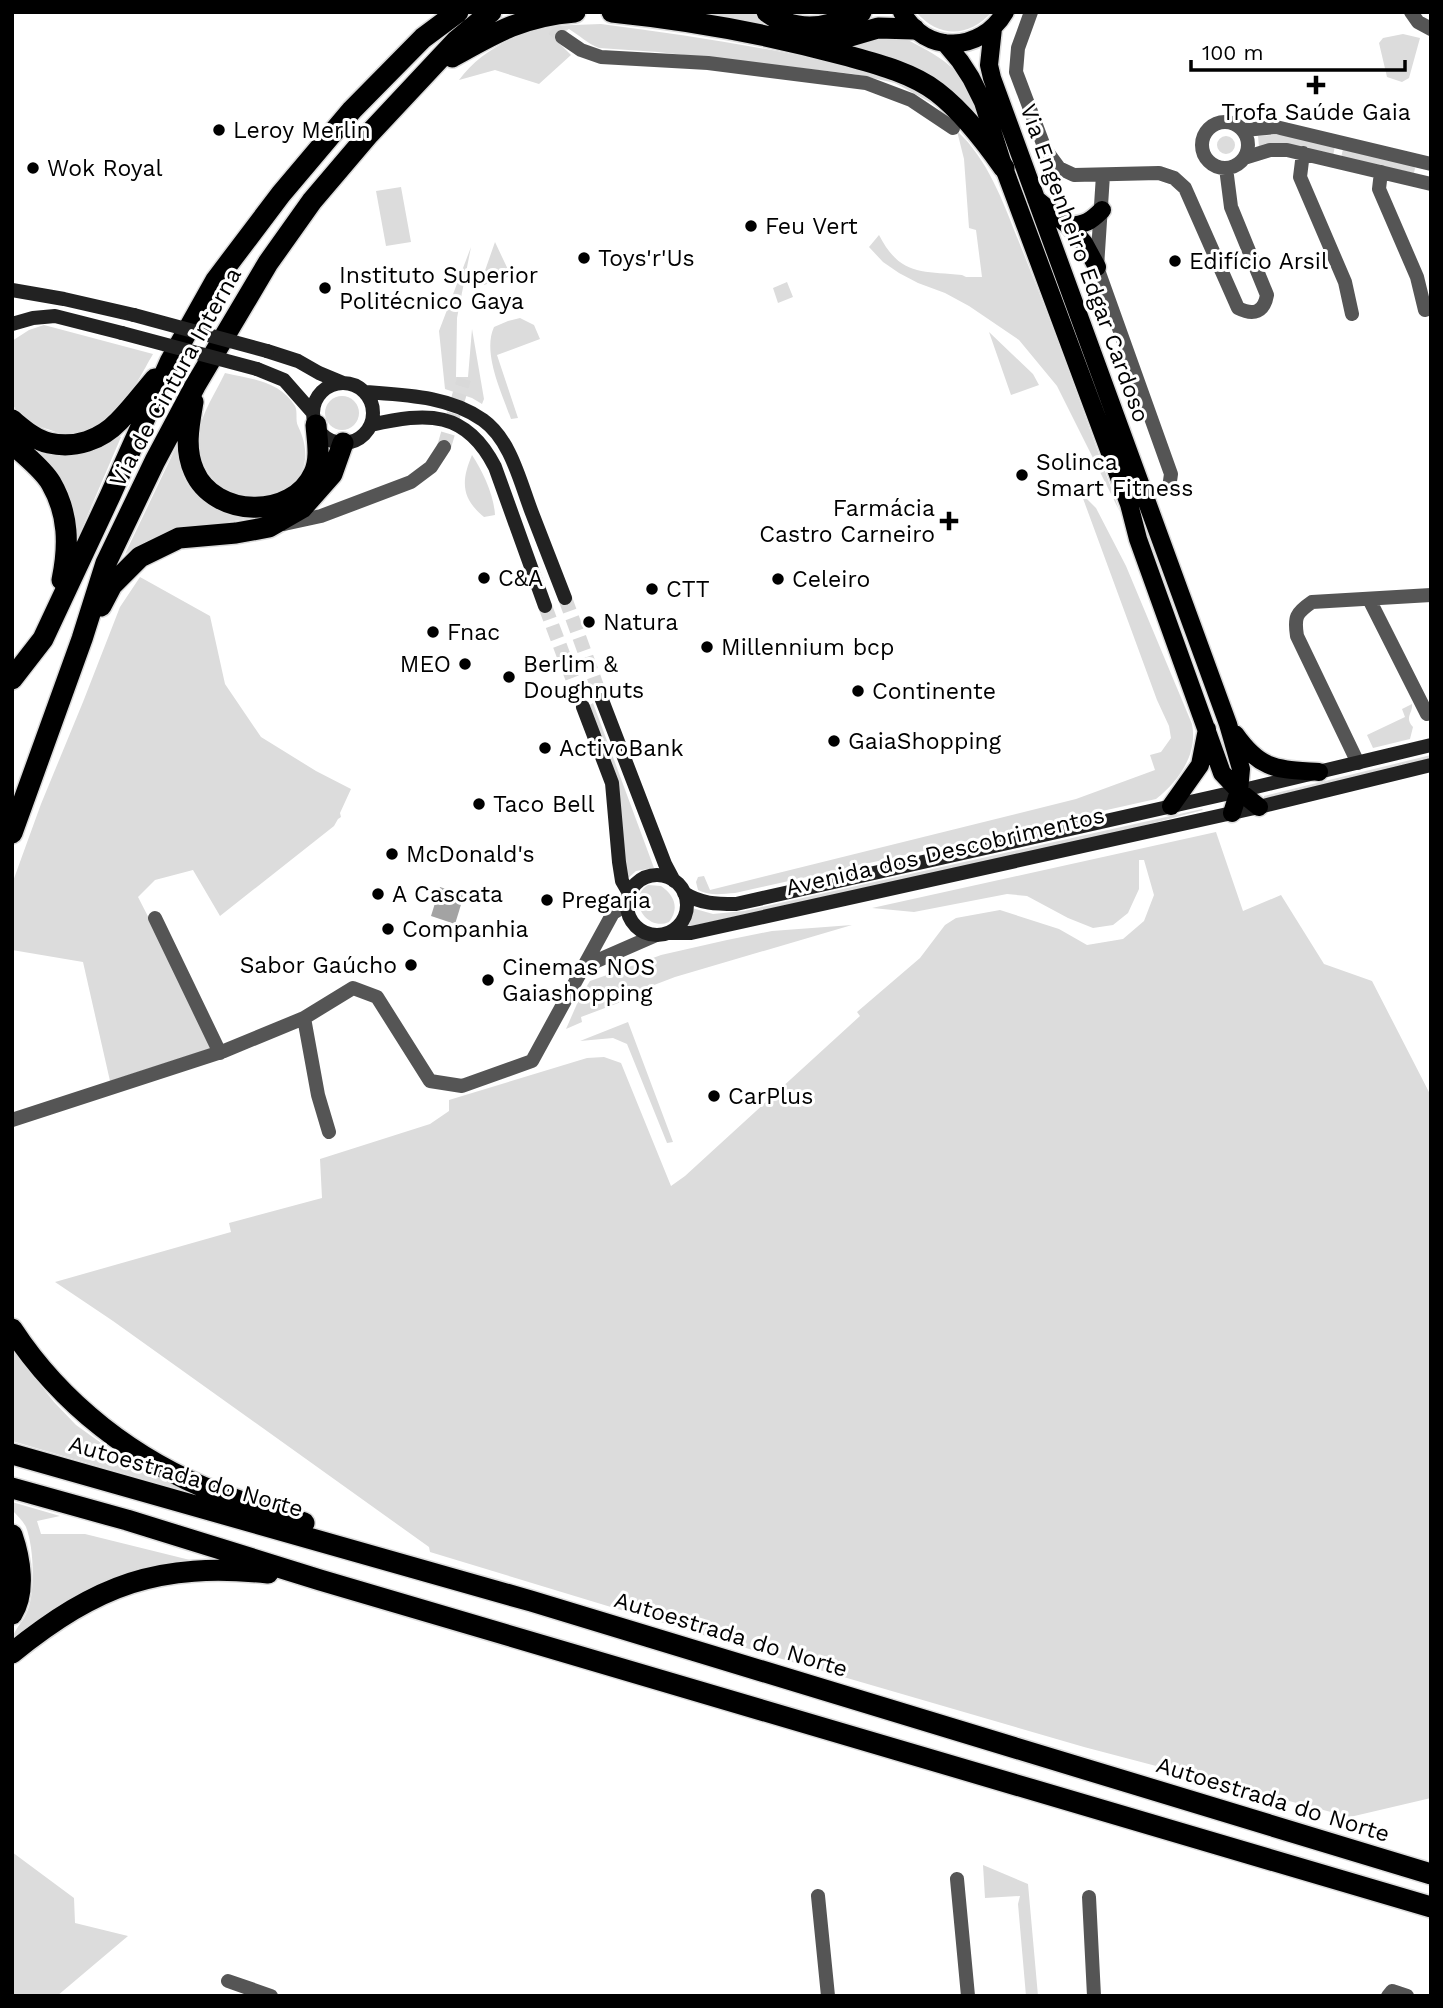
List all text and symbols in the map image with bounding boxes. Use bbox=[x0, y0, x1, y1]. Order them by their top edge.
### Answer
scale bar bbox=[1191, 28, 1404, 72]
text: 100 m bbox=[1202, 40, 1264, 65]
marker: Trofa Saúde Gaia bbox=[1306, 75, 1326, 95]
place label: Trofa Saúde Gaia bbox=[1221, 99, 1411, 126]
street label: Via Engenheiro Edgar Cardoso bbox=[1014, 100, 1155, 426]
place label: Leroy Merlin bbox=[233, 117, 371, 144]
marker: Leroy Merlin bbox=[211, 122, 227, 138]
place label: Wok Royal bbox=[47, 155, 162, 182]
marker: Wok Royal bbox=[25, 160, 41, 176]
place label: Feu Vert bbox=[765, 213, 858, 240]
marker: Feu Vert bbox=[743, 218, 759, 234]
place label: Toys'r'Us bbox=[598, 245, 695, 272]
place label: Edifício Arsil bbox=[1189, 248, 1328, 275]
marker: Toys'r'Us bbox=[576, 250, 592, 266]
marker: Edifício Arsil bbox=[1167, 253, 1183, 269]
place label: Instituto Superior Politécnico Gaya bbox=[339, 262, 538, 315]
street label: Via de Cintura Interna bbox=[104, 263, 247, 492]
marker: Instituto Superior Politécnico Gaya bbox=[317, 280, 333, 296]
place label: Solinca Smart Fitness bbox=[1036, 449, 1193, 502]
marker: Solinca Smart Fitness bbox=[1014, 467, 1030, 483]
place label: Farmácia Castro Carneiro bbox=[759, 495, 935, 548]
marker: Farmácia Castro Carneiro bbox=[941, 513, 957, 529]
place label: C&A bbox=[498, 565, 543, 592]
place label: Celeiro bbox=[792, 566, 870, 593]
marker: C&A bbox=[476, 570, 492, 586]
marker: Celeiro bbox=[770, 571, 786, 587]
place label: CTT bbox=[666, 576, 710, 603]
marker: CTT bbox=[644, 581, 660, 597]
place label: Natura bbox=[603, 609, 678, 636]
marker: Natura bbox=[581, 614, 597, 630]
place label: Fnac bbox=[447, 619, 500, 646]
marker: Fnac bbox=[425, 624, 441, 640]
place label: Millennium bcp bbox=[721, 634, 894, 661]
marker: Millennium bcp bbox=[699, 639, 715, 655]
place label: MEO bbox=[400, 651, 451, 678]
place label: Berlim & Doughnuts bbox=[523, 651, 644, 704]
marker: MEO bbox=[457, 656, 473, 672]
marker: Berlim & Doughnuts bbox=[501, 669, 517, 685]
place label: Continente bbox=[872, 678, 996, 705]
marker: Continente bbox=[850, 683, 866, 699]
place label: GaiaShopping bbox=[848, 728, 1002, 755]
marker: GaiaShopping bbox=[826, 733, 842, 749]
place label: ActivoBank bbox=[559, 735, 683, 762]
marker: ActivoBank bbox=[537, 740, 553, 756]
place label: Taco Bell bbox=[493, 791, 594, 818]
marker: Taco Bell bbox=[471, 796, 487, 812]
street label: Avenida dos Descobrimentos bbox=[783, 802, 1107, 901]
place label: McDonald's bbox=[406, 841, 535, 868]
marker: McDonald's bbox=[384, 846, 400, 862]
place label: A Cascata bbox=[392, 881, 503, 908]
marker: A Cascata bbox=[370, 886, 386, 902]
place label: Pregaria bbox=[561, 887, 651, 914]
marker: Pregaria bbox=[539, 892, 555, 908]
place label: Companhia bbox=[402, 916, 529, 943]
marker: Companhia bbox=[380, 921, 396, 937]
place label: Sabor Gaúcho bbox=[240, 952, 397, 979]
place label: Cinemas NOS Gaiashopping bbox=[502, 954, 655, 1007]
marker: Sabor Gaúcho bbox=[403, 957, 419, 973]
marker: Cinemas NOS Gaiashopping bbox=[480, 972, 496, 988]
place label: CarPlus bbox=[728, 1083, 813, 1110]
marker: CarPlus bbox=[706, 1088, 722, 1104]
street label: Autoestrada do Norte bbox=[66, 1430, 306, 1523]
street label: Autoestrada do Norte bbox=[611, 1586, 851, 1683]
street label: Autoestrada do Norte bbox=[1153, 1751, 1393, 1848]

